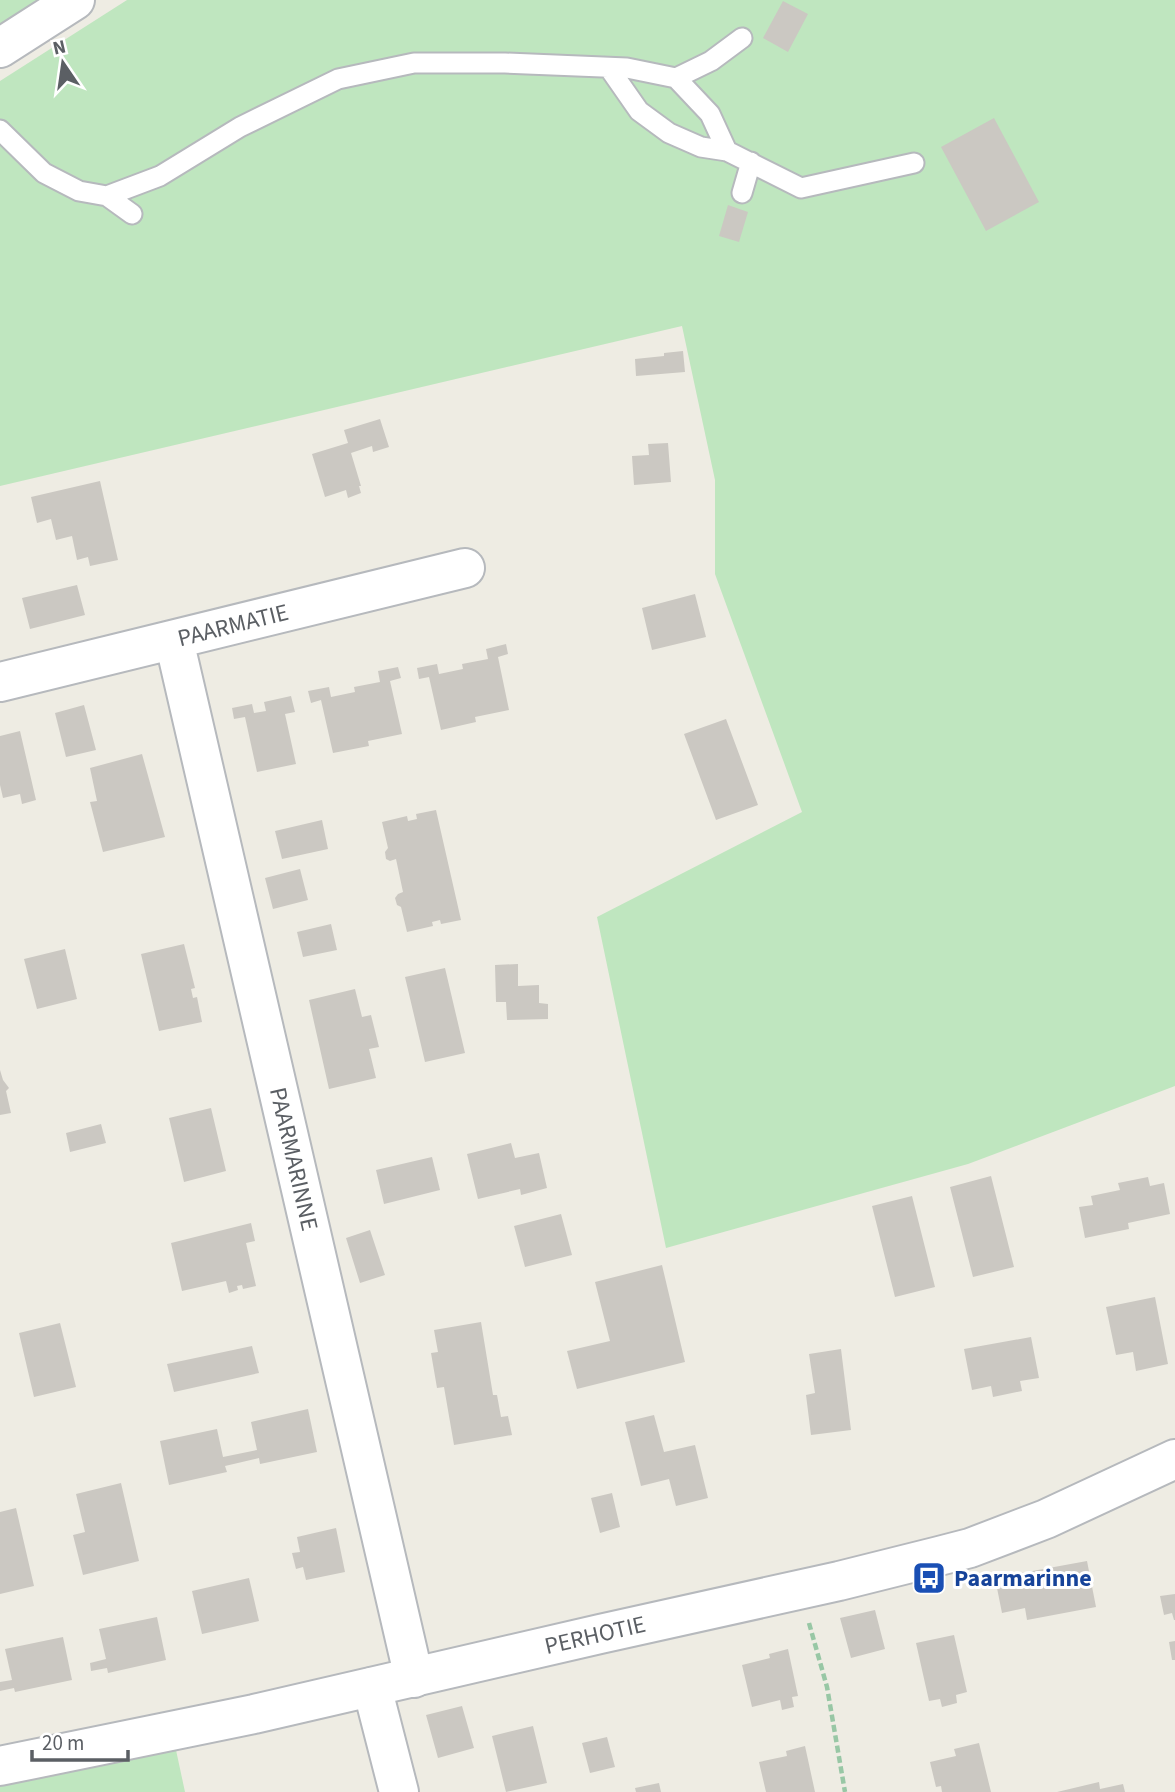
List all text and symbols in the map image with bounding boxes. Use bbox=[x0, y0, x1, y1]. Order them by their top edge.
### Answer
north arrow bbox=[28, 28, 98, 98]
text: N bbox=[50, 33, 69, 62]
street label: PAARMATIE bbox=[174, 595, 292, 656]
street label: PAARMARINNE bbox=[260, 1084, 327, 1234]
bus stop icon: Paarmarinne bbox=[910, 1559, 948, 1597]
place label: Paarmarinne bbox=[954, 1561, 1092, 1596]
street label: PERHOTIE bbox=[541, 1607, 649, 1664]
scale bar bbox=[32, 1718, 128, 1762]
text: 20 m bbox=[42, 1728, 84, 1758]

